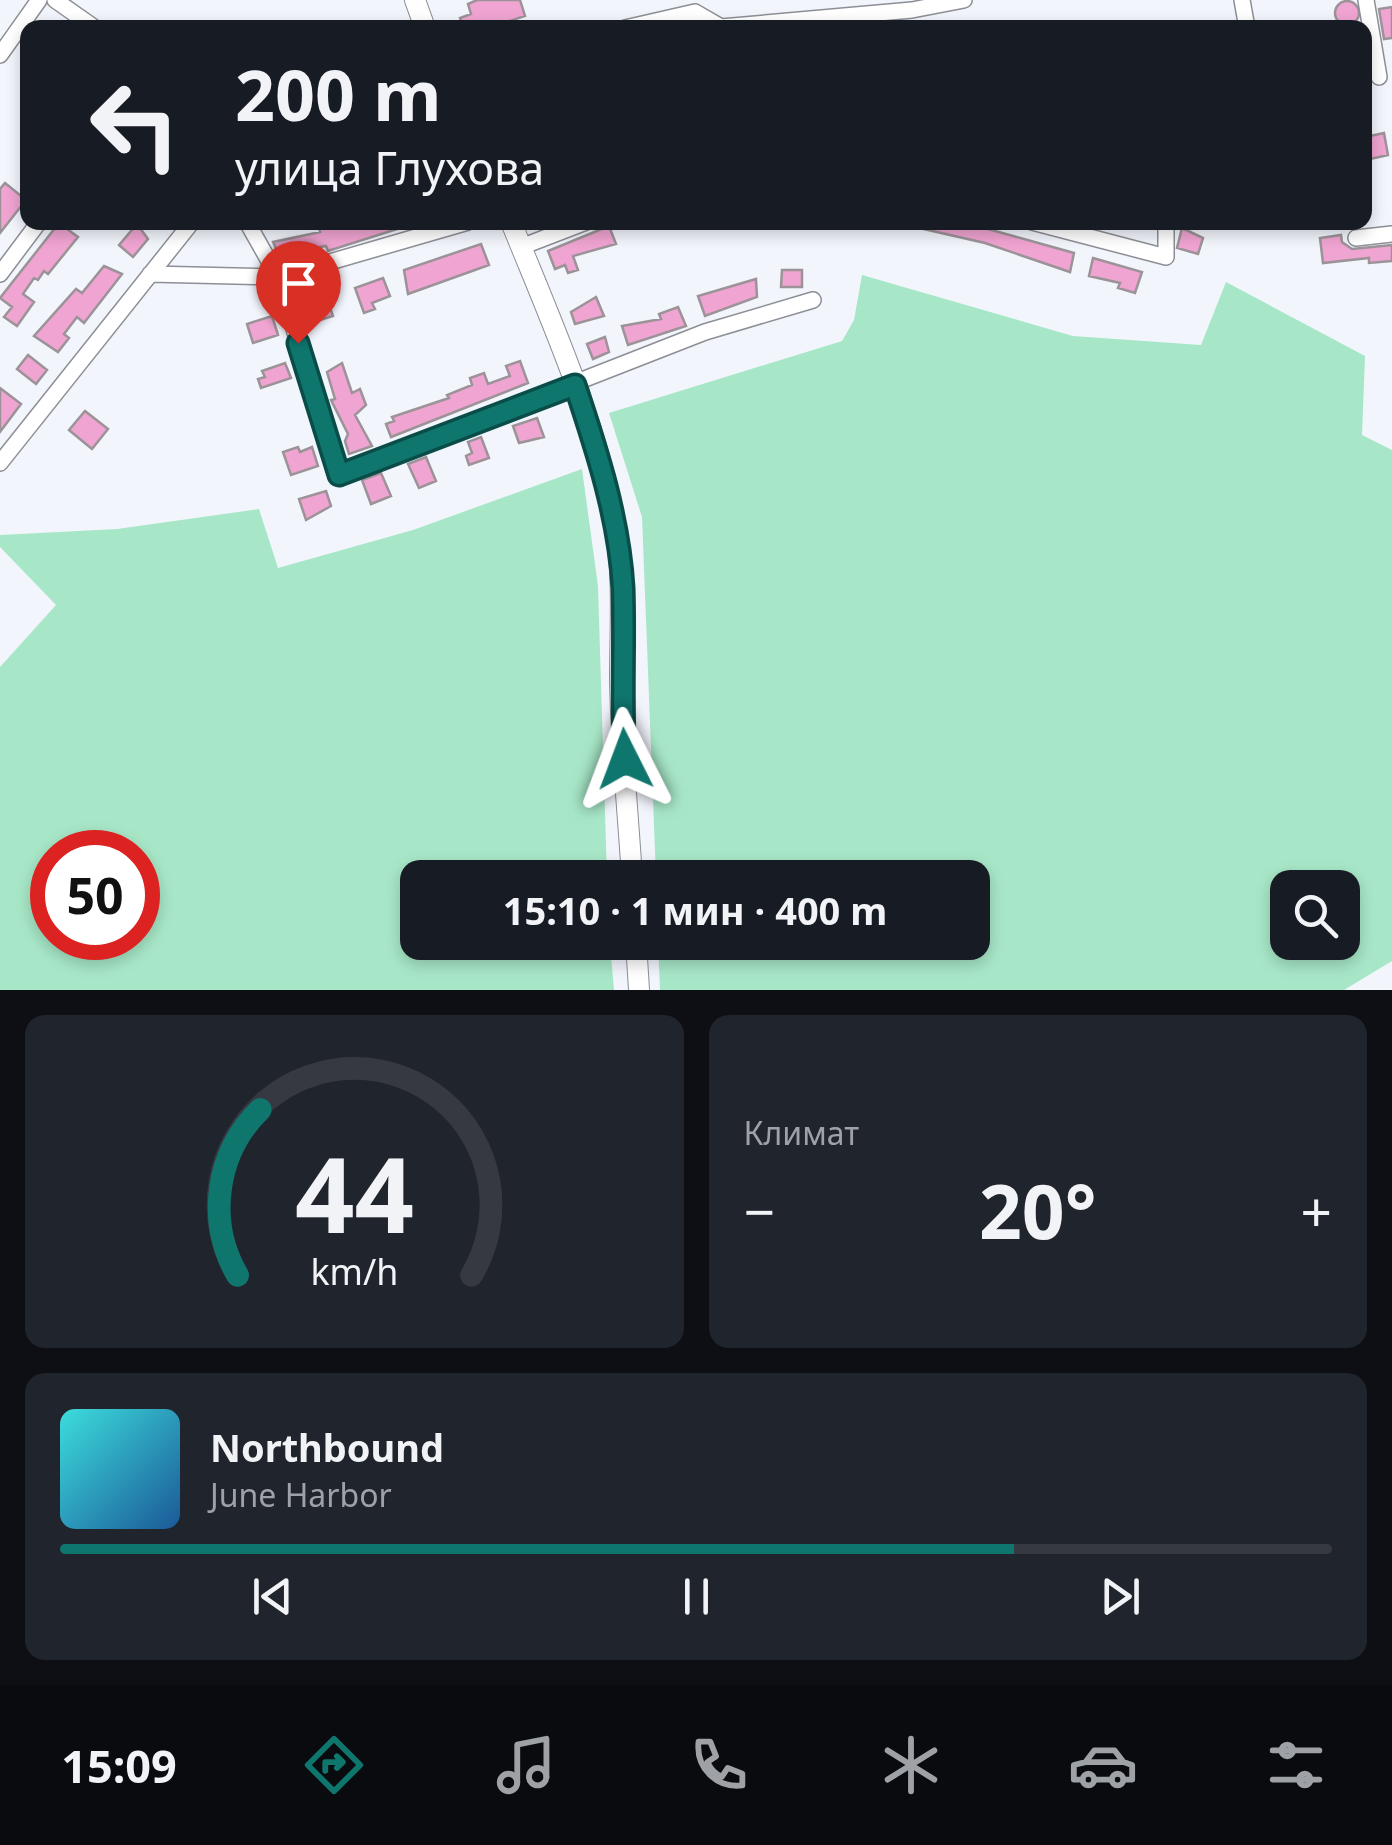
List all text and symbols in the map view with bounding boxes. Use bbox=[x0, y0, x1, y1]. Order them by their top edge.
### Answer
text: 200 m bbox=[235, 46, 442, 142]
icon: left bbox=[70, 60, 200, 190]
text: улица Глухова bbox=[235, 137, 544, 198]
pin bbox=[256, 241, 341, 344]
icon: arrive bbox=[271, 256, 326, 311]
position arrow bbox=[573, 707, 677, 811]
speed limit sign: 50 bbox=[30, 830, 160, 960]
map controls bbox=[1270, 870, 1360, 960]
button: search bbox=[1270, 870, 1360, 960]
text: 15:10 · 1 мин · 400 m bbox=[503, 884, 887, 936]
text: Климат bbox=[744, 1111, 859, 1154]
text: 44 bbox=[295, 1122, 414, 1263]
text: 20° bbox=[979, 1159, 1097, 1261]
text: − bbox=[744, 1173, 775, 1248]
text: + bbox=[1301, 1173, 1332, 1248]
text: km/h bbox=[310, 1247, 398, 1295]
text: Northbound bbox=[210, 1421, 444, 1473]
text: June Harbor bbox=[210, 1473, 392, 1516]
icon: previous bbox=[245, 1569, 300, 1624]
icon: pause bbox=[669, 1569, 724, 1624]
icon: next bbox=[1093, 1569, 1148, 1624]
icon: directions bbox=[299, 1730, 369, 1800]
icon: music bbox=[491, 1730, 561, 1800]
icon: phone bbox=[684, 1730, 754, 1800]
icon: climate bbox=[876, 1730, 946, 1800]
icon: car bbox=[1068, 1730, 1138, 1800]
icon: filters bbox=[1261, 1730, 1331, 1800]
text: 15:09 bbox=[61, 1735, 177, 1796]

